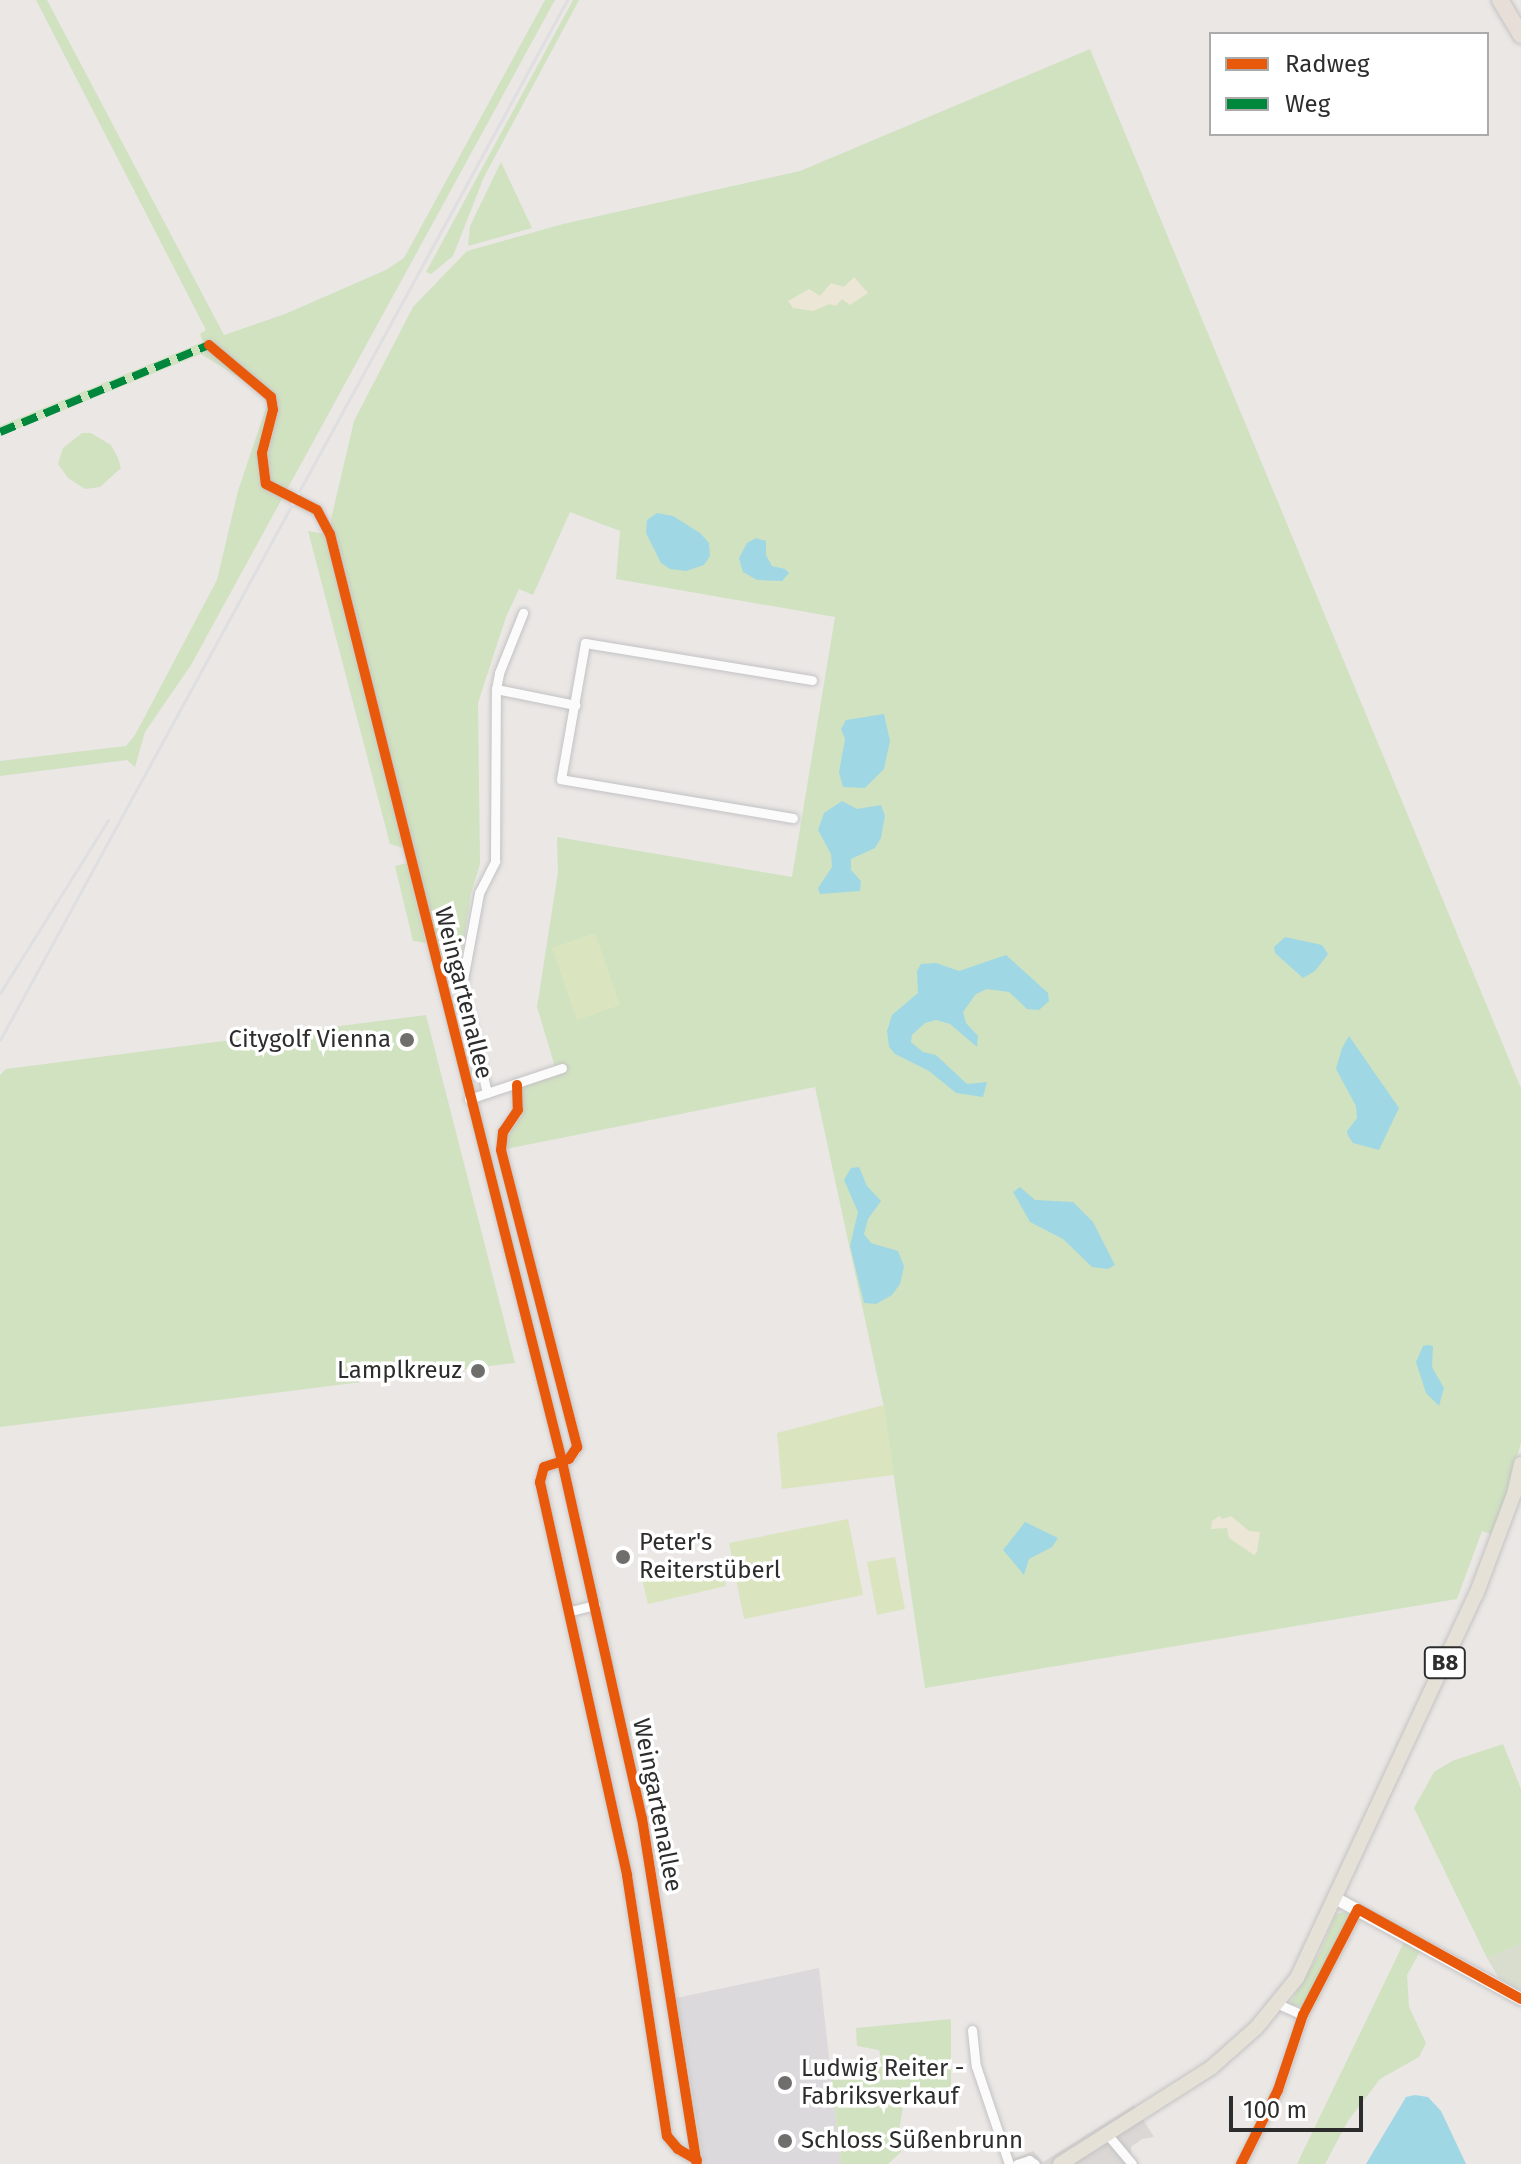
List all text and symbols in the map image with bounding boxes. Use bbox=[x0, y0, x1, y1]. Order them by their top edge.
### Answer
legend bbox=[1209, 32, 1489, 136]
text: Radweg bbox=[1285, 50, 1369, 78]
text: Weg bbox=[1285, 90, 1330, 118]
street label: Weingartenallee bbox=[428, 904, 498, 1082]
place label: Citygolf Vienna bbox=[229, 1026, 391, 1054]
marker: Citygolf Vienna bbox=[398, 1031, 416, 1049]
place label: Lamplkreuz bbox=[337, 1357, 462, 1385]
marker: Lamplkreuz bbox=[469, 1362, 487, 1380]
place label: Peter's Reiterstüberl bbox=[639, 1529, 781, 1585]
marker: Peter's Reiterstüberl bbox=[614, 1548, 632, 1566]
road number: B8 bbox=[1423, 1645, 1467, 1681]
street label: Weingartenallee bbox=[626, 1716, 688, 1894]
place label: Ludwig Reiter - Fabriksverkauf bbox=[801, 2055, 964, 2111]
marker: Ludwig Reiter - Fabriksverkauf bbox=[776, 2074, 794, 2092]
scale bar bbox=[1233, 2080, 1367, 2130]
text: 100 m bbox=[1243, 2096, 1307, 2124]
place label: Schloss Süßenbrunn bbox=[801, 2127, 1023, 2155]
marker: Schloss Süßenbrunn bbox=[776, 2132, 794, 2150]

